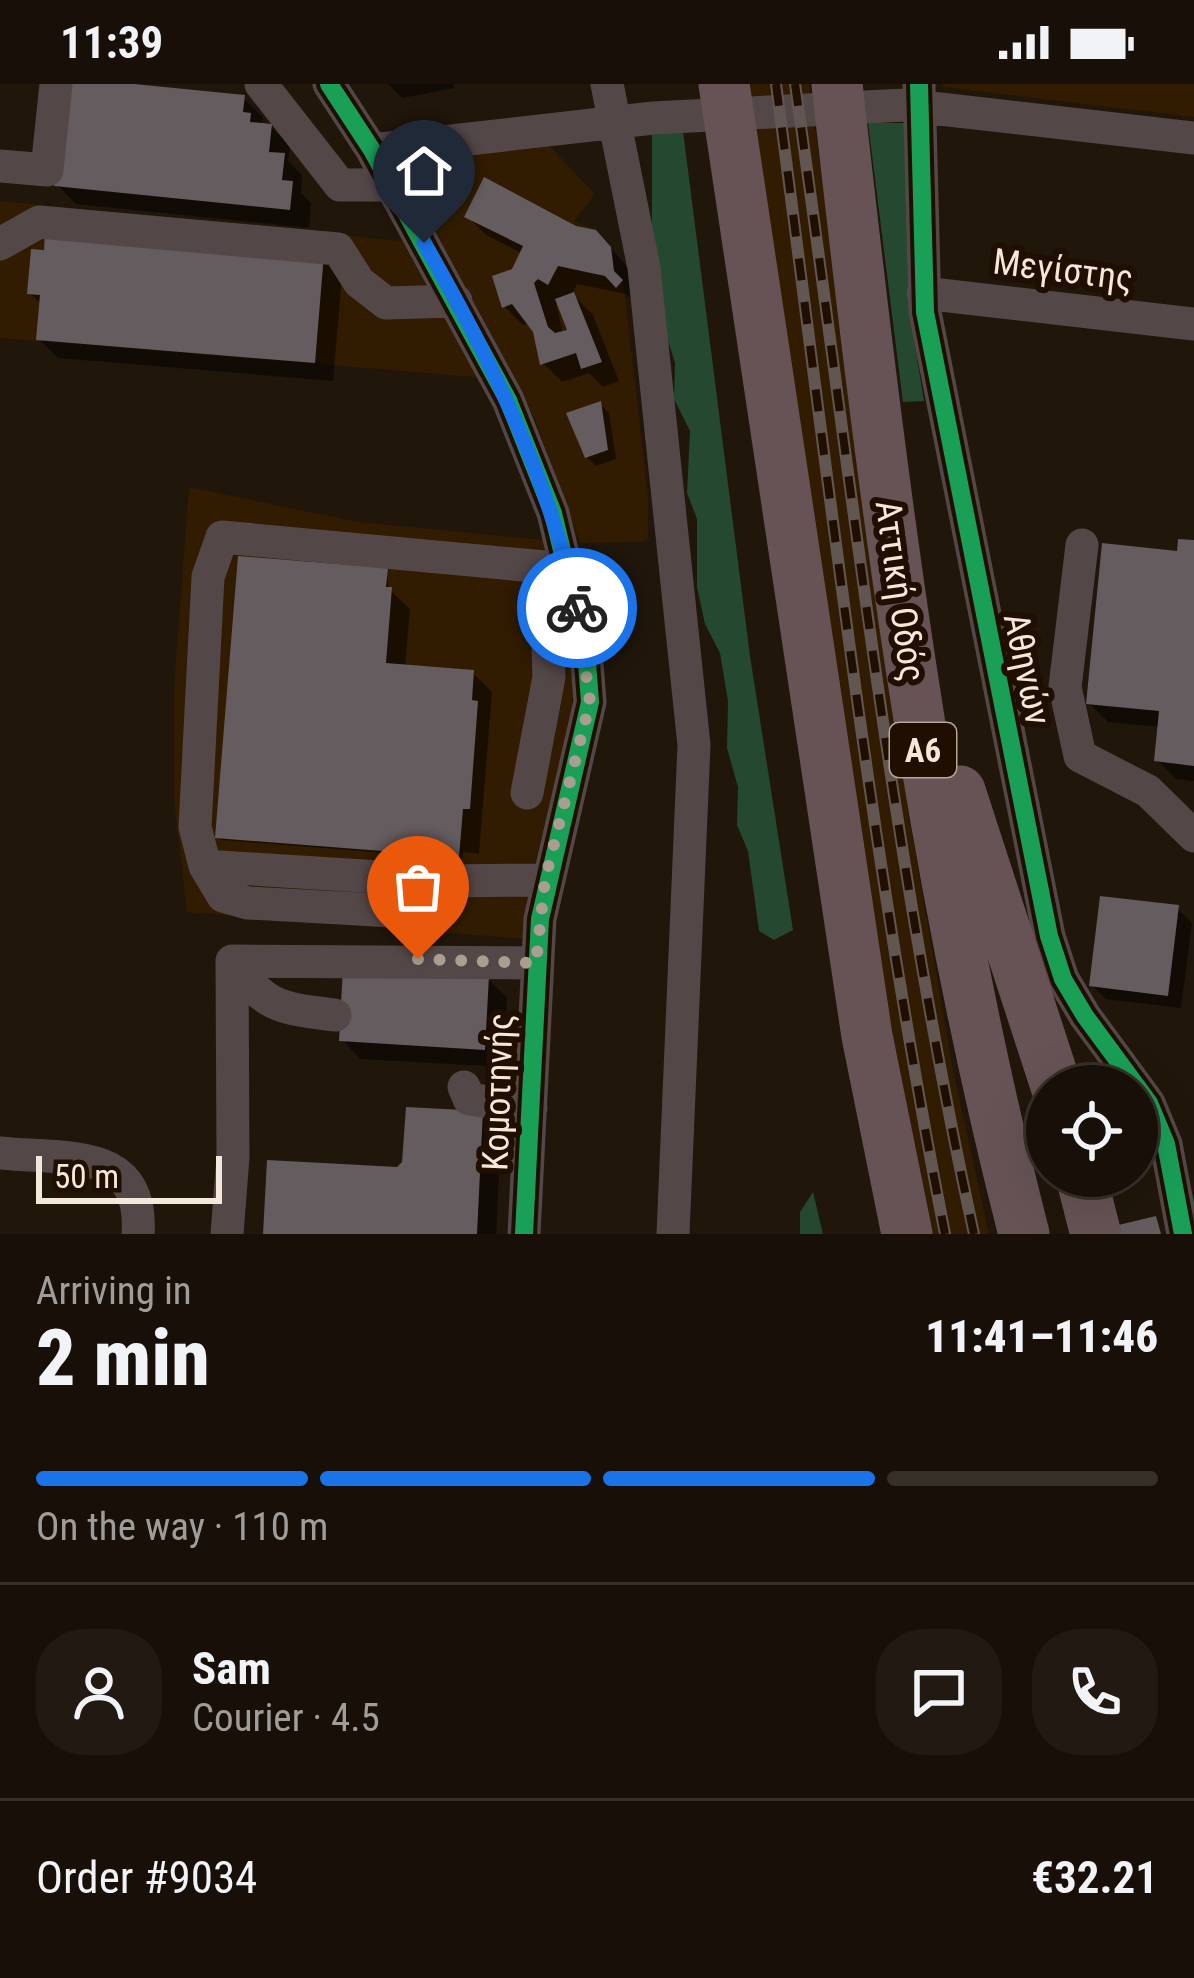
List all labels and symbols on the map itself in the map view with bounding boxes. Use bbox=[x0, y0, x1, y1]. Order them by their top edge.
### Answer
pin bbox=[373, 120, 475, 243]
street label: Μεγίστης bbox=[991, 241, 1135, 299]
street label: Αττική Οδός bbox=[867, 498, 933, 684]
courier bbox=[517, 548, 637, 668]
street label: Αθηνών bbox=[995, 609, 1059, 729]
road number: Α6 bbox=[890, 723, 956, 777]
pin bbox=[367, 836, 469, 959]
street label: Κομοτηνής bbox=[474, 1012, 522, 1172]
scale bar bbox=[36, 1150, 222, 1203]

